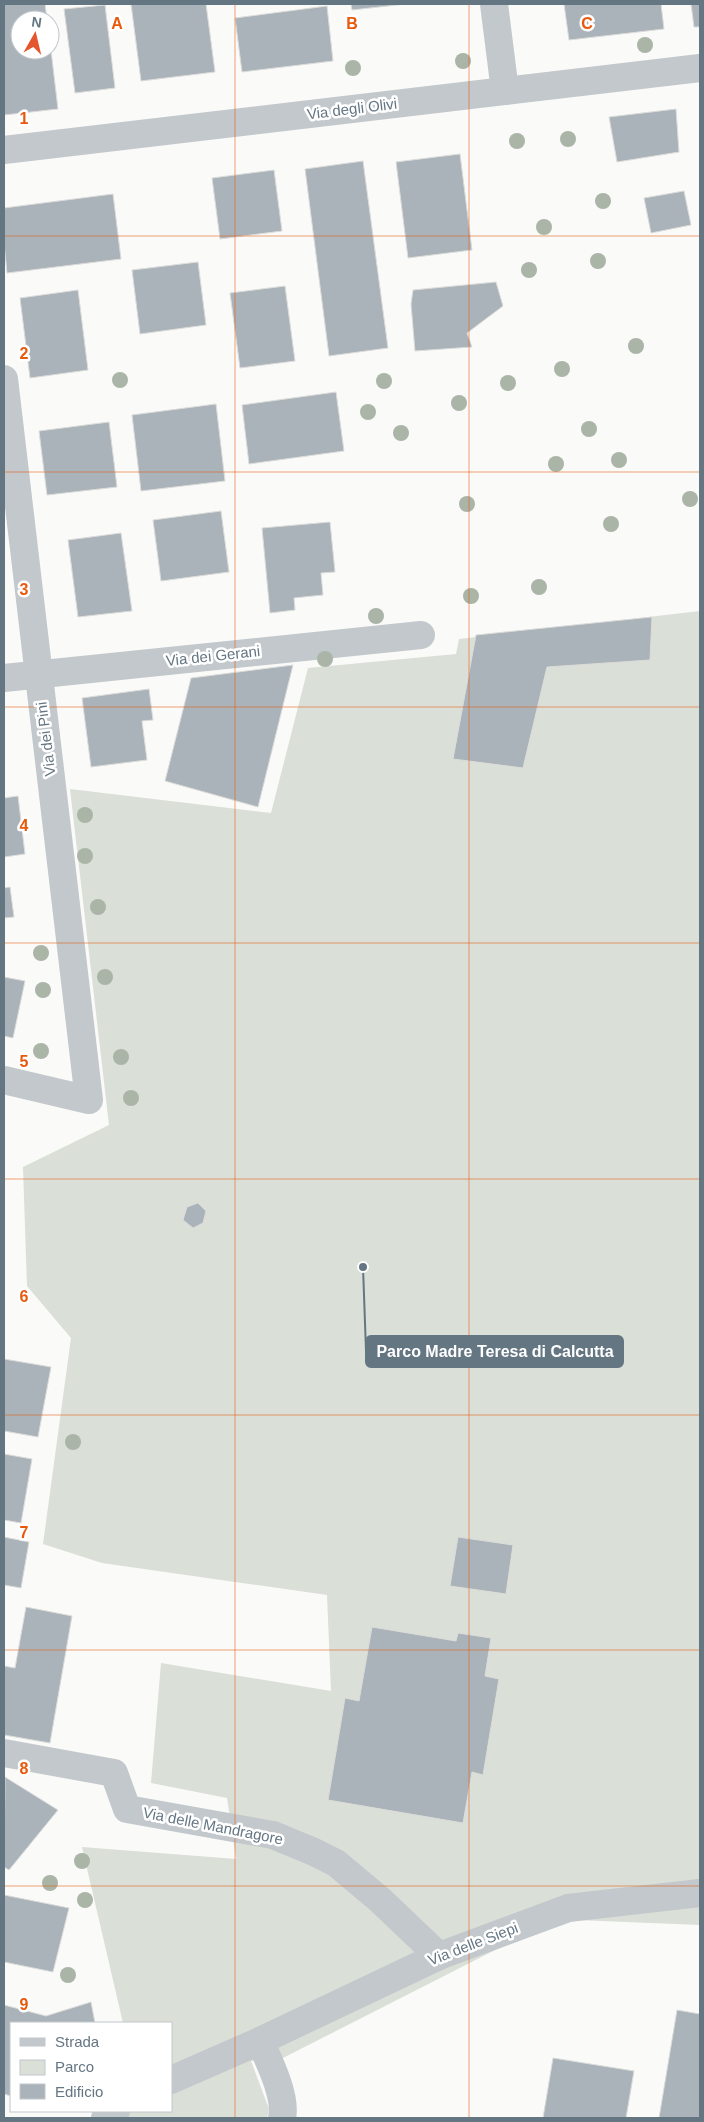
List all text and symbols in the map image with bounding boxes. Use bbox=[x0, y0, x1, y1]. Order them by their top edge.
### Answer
north arrow bbox=[10, 10, 60, 60]
text: N bbox=[31, 13, 43, 31]
text: A bbox=[111, 15, 123, 32]
text: B bbox=[346, 15, 358, 32]
text: C bbox=[581, 15, 593, 32]
street label: Via degli Olivi bbox=[306, 95, 398, 122]
text: 1 bbox=[20, 110, 29, 127]
text: 2 bbox=[20, 345, 29, 362]
text: 3 bbox=[20, 581, 29, 598]
street label: Via dei Gerani bbox=[165, 642, 261, 669]
street label: Via dei Pini bbox=[33, 701, 58, 777]
text: 4 bbox=[20, 817, 29, 834]
text: 5 bbox=[20, 1053, 29, 1070]
text: 6 bbox=[20, 1288, 29, 1305]
callout: Parco Madre Teresa di Calcutta bbox=[366, 1336, 623, 1367]
text: Parco Madre Teresa di Calcutta bbox=[376, 1343, 614, 1360]
text: 7 bbox=[20, 1524, 29, 1541]
text: 8 bbox=[20, 1760, 29, 1777]
street label: Via delle Mandragore bbox=[142, 1804, 285, 1847]
street label: Via delle Siepi bbox=[426, 1919, 520, 1968]
text: 9 bbox=[20, 1996, 29, 2013]
legend bbox=[10, 2022, 172, 2112]
text: Strada bbox=[55, 2033, 100, 2050]
text: Parco bbox=[55, 2058, 94, 2075]
text: Edificio bbox=[55, 2083, 103, 2100]

